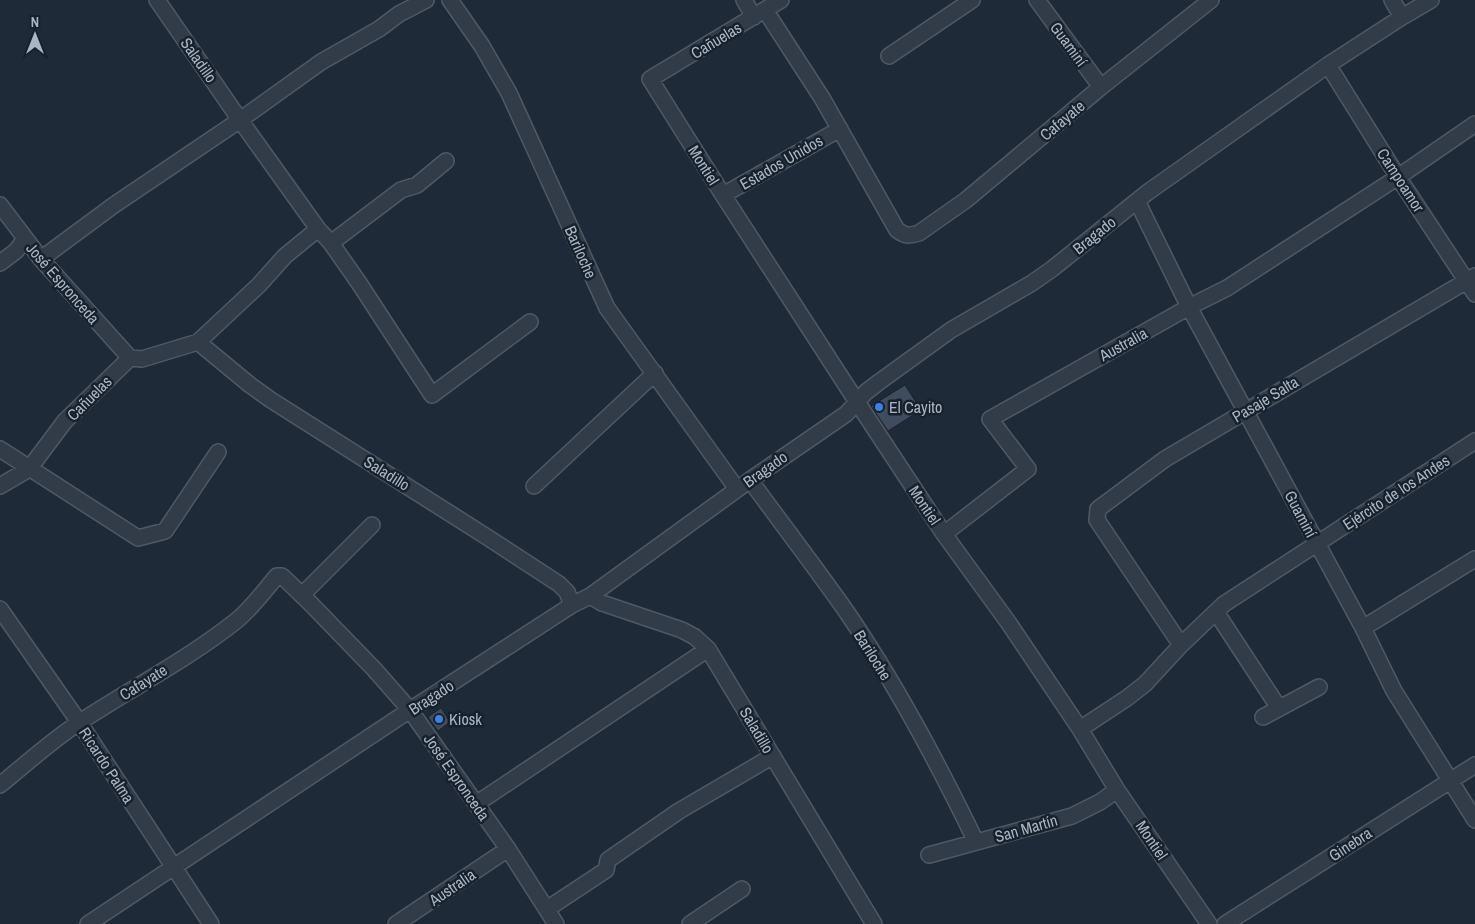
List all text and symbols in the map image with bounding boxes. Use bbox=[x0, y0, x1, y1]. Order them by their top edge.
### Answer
north arrow bbox=[10, 10, 60, 60]
text: N bbox=[31, 13, 39, 31]
street label: Cañuelas bbox=[687, 16, 745, 64]
street label: Guaminí bbox=[1045, 17, 1093, 71]
street label: Saladillo bbox=[176, 33, 222, 87]
street label: Cafayate bbox=[1035, 95, 1089, 145]
street label: Estados Unidos bbox=[735, 129, 827, 195]
street label: Montiel bbox=[683, 141, 725, 189]
street label: Campoamor bbox=[1372, 144, 1430, 217]
street label: Bragado bbox=[1068, 211, 1120, 259]
street label: Bariloche bbox=[560, 222, 602, 282]
street label: José Espronceda bbox=[21, 238, 105, 329]
street label: Australia bbox=[1094, 321, 1152, 367]
street label: Pasaje Salta bbox=[1228, 370, 1303, 427]
street label: Cañuelas bbox=[62, 371, 116, 425]
place label: El Cayito bbox=[889, 396, 942, 418]
marker: El Cayito bbox=[873, 401, 885, 413]
street label: Bragado bbox=[738, 446, 792, 492]
street label: Ejército de los Andes bbox=[1338, 449, 1454, 535]
street label: Saladillo bbox=[360, 450, 414, 496]
street label: Montiel bbox=[904, 481, 946, 529]
street label: Guaminí bbox=[1279, 487, 1323, 542]
street label: Bariloche bbox=[849, 626, 897, 684]
street label: Cafayate bbox=[115, 659, 171, 705]
street label: Bragado bbox=[404, 674, 458, 720]
street label: Saladillo bbox=[735, 703, 779, 757]
place label: Kiosk bbox=[449, 708, 482, 730]
marker: Kiosk bbox=[433, 713, 445, 725]
street label: Ricardo Palma bbox=[74, 723, 140, 808]
street label: José Espronceda bbox=[419, 729, 495, 825]
street label: San Martín bbox=[992, 809, 1060, 847]
street label: Montiel bbox=[1131, 816, 1173, 864]
street label: Ginebra bbox=[1324, 821, 1376, 866]
street label: Australia bbox=[424, 863, 480, 911]

